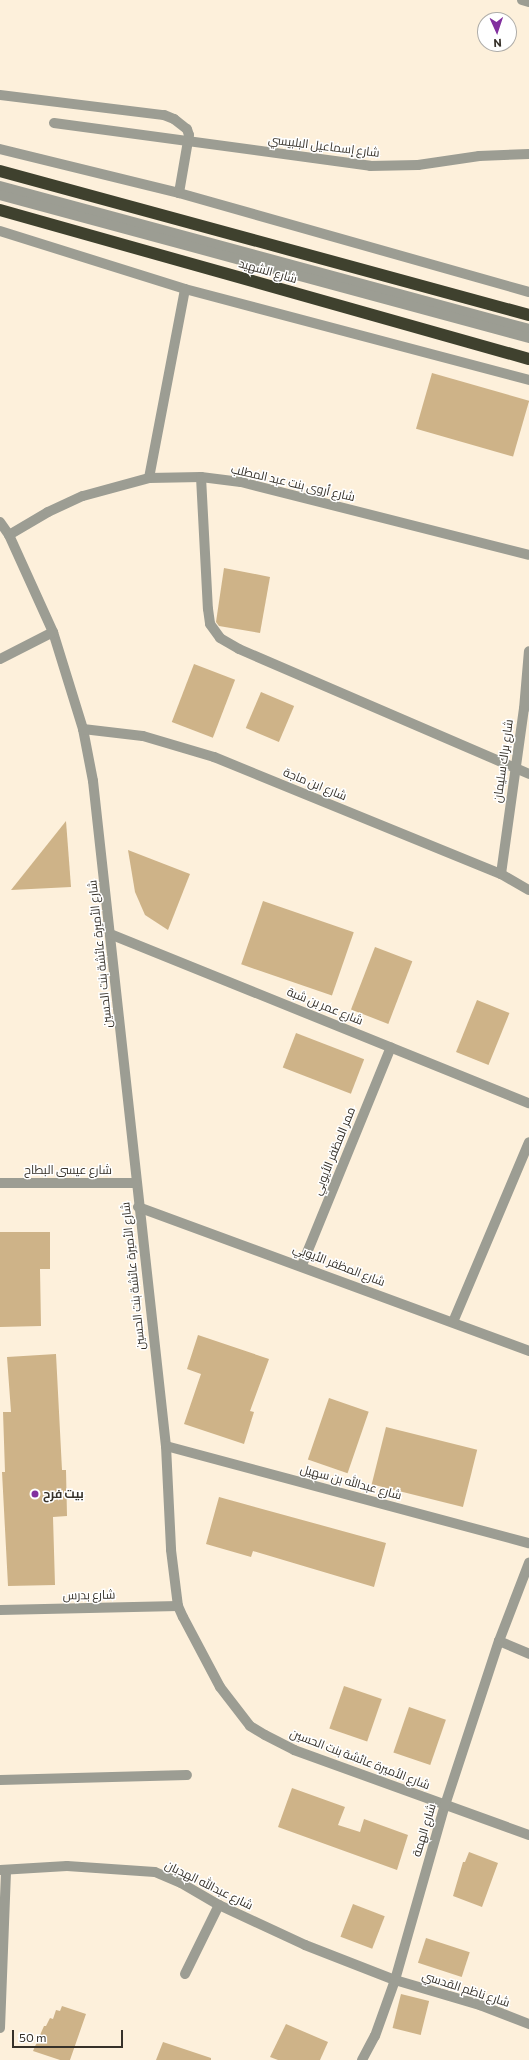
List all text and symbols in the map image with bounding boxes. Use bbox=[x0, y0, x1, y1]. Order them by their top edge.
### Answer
north arrow bbox=[477, 12, 517, 52]
text: N bbox=[493, 37, 502, 50]
street label: شارع إسماعيل البلبيسي bbox=[267, 132, 381, 160]
street label: شارع الشهيد bbox=[237, 256, 299, 286]
street label: شارع أروى بنت عبد المطلب bbox=[230, 462, 356, 504]
street label: شارع براك سليمان bbox=[490, 718, 516, 804]
street label: شارع ابن ماجة bbox=[281, 765, 349, 803]
street label: شارع الأميرة عائشة بنت الحسين bbox=[85, 879, 115, 1029]
street label: شارع عمر بن شبة bbox=[285, 984, 365, 1028]
street label: ممر المظفر الأيوبي bbox=[310, 1105, 358, 1197]
street label: شارع عيسى البطاح bbox=[24, 1163, 112, 1177]
street label: شارع الأميرة عائشة بنت الحسين bbox=[118, 1201, 148, 1351]
street label: شارع المظفر الأيوبي bbox=[291, 1241, 387, 1289]
street label: شارع عبدالله بن سهيل bbox=[299, 1462, 403, 1502]
place label: بيت فرح bbox=[43, 1487, 84, 1501]
marker: بيت فرح bbox=[30, 1489, 40, 1499]
street label: شارع بدرس bbox=[62, 1587, 116, 1603]
street label: شارع الأميرة عائشة بنت الحسين bbox=[288, 1726, 432, 1792]
street label: شارع الهمة bbox=[409, 1802, 439, 1858]
street label: شارع عبدالله الهدبان bbox=[163, 1857, 255, 1913]
street label: شارع ناظم القدسي bbox=[420, 1968, 512, 2010]
scale bar bbox=[14, 2022, 125, 2048]
text: 50 m bbox=[19, 2030, 47, 2044]

